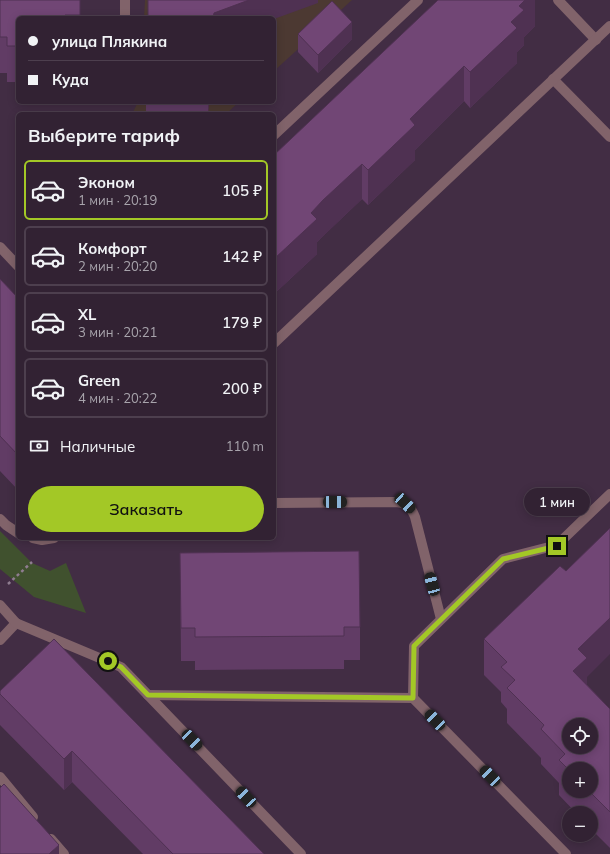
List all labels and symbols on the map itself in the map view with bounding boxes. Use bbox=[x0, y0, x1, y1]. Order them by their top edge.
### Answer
callout: 1 мин bbox=[524, 488, 590, 516]
car bbox=[392, 490, 418, 516]
car bbox=[323, 496, 347, 508]
route end bbox=[548, 537, 566, 555]
car bbox=[423, 571, 441, 597]
route start bbox=[99, 652, 117, 670]
car bbox=[422, 707, 448, 733]
car bbox=[179, 727, 205, 753]
car bbox=[477, 763, 503, 789]
car bbox=[233, 784, 259, 810]

